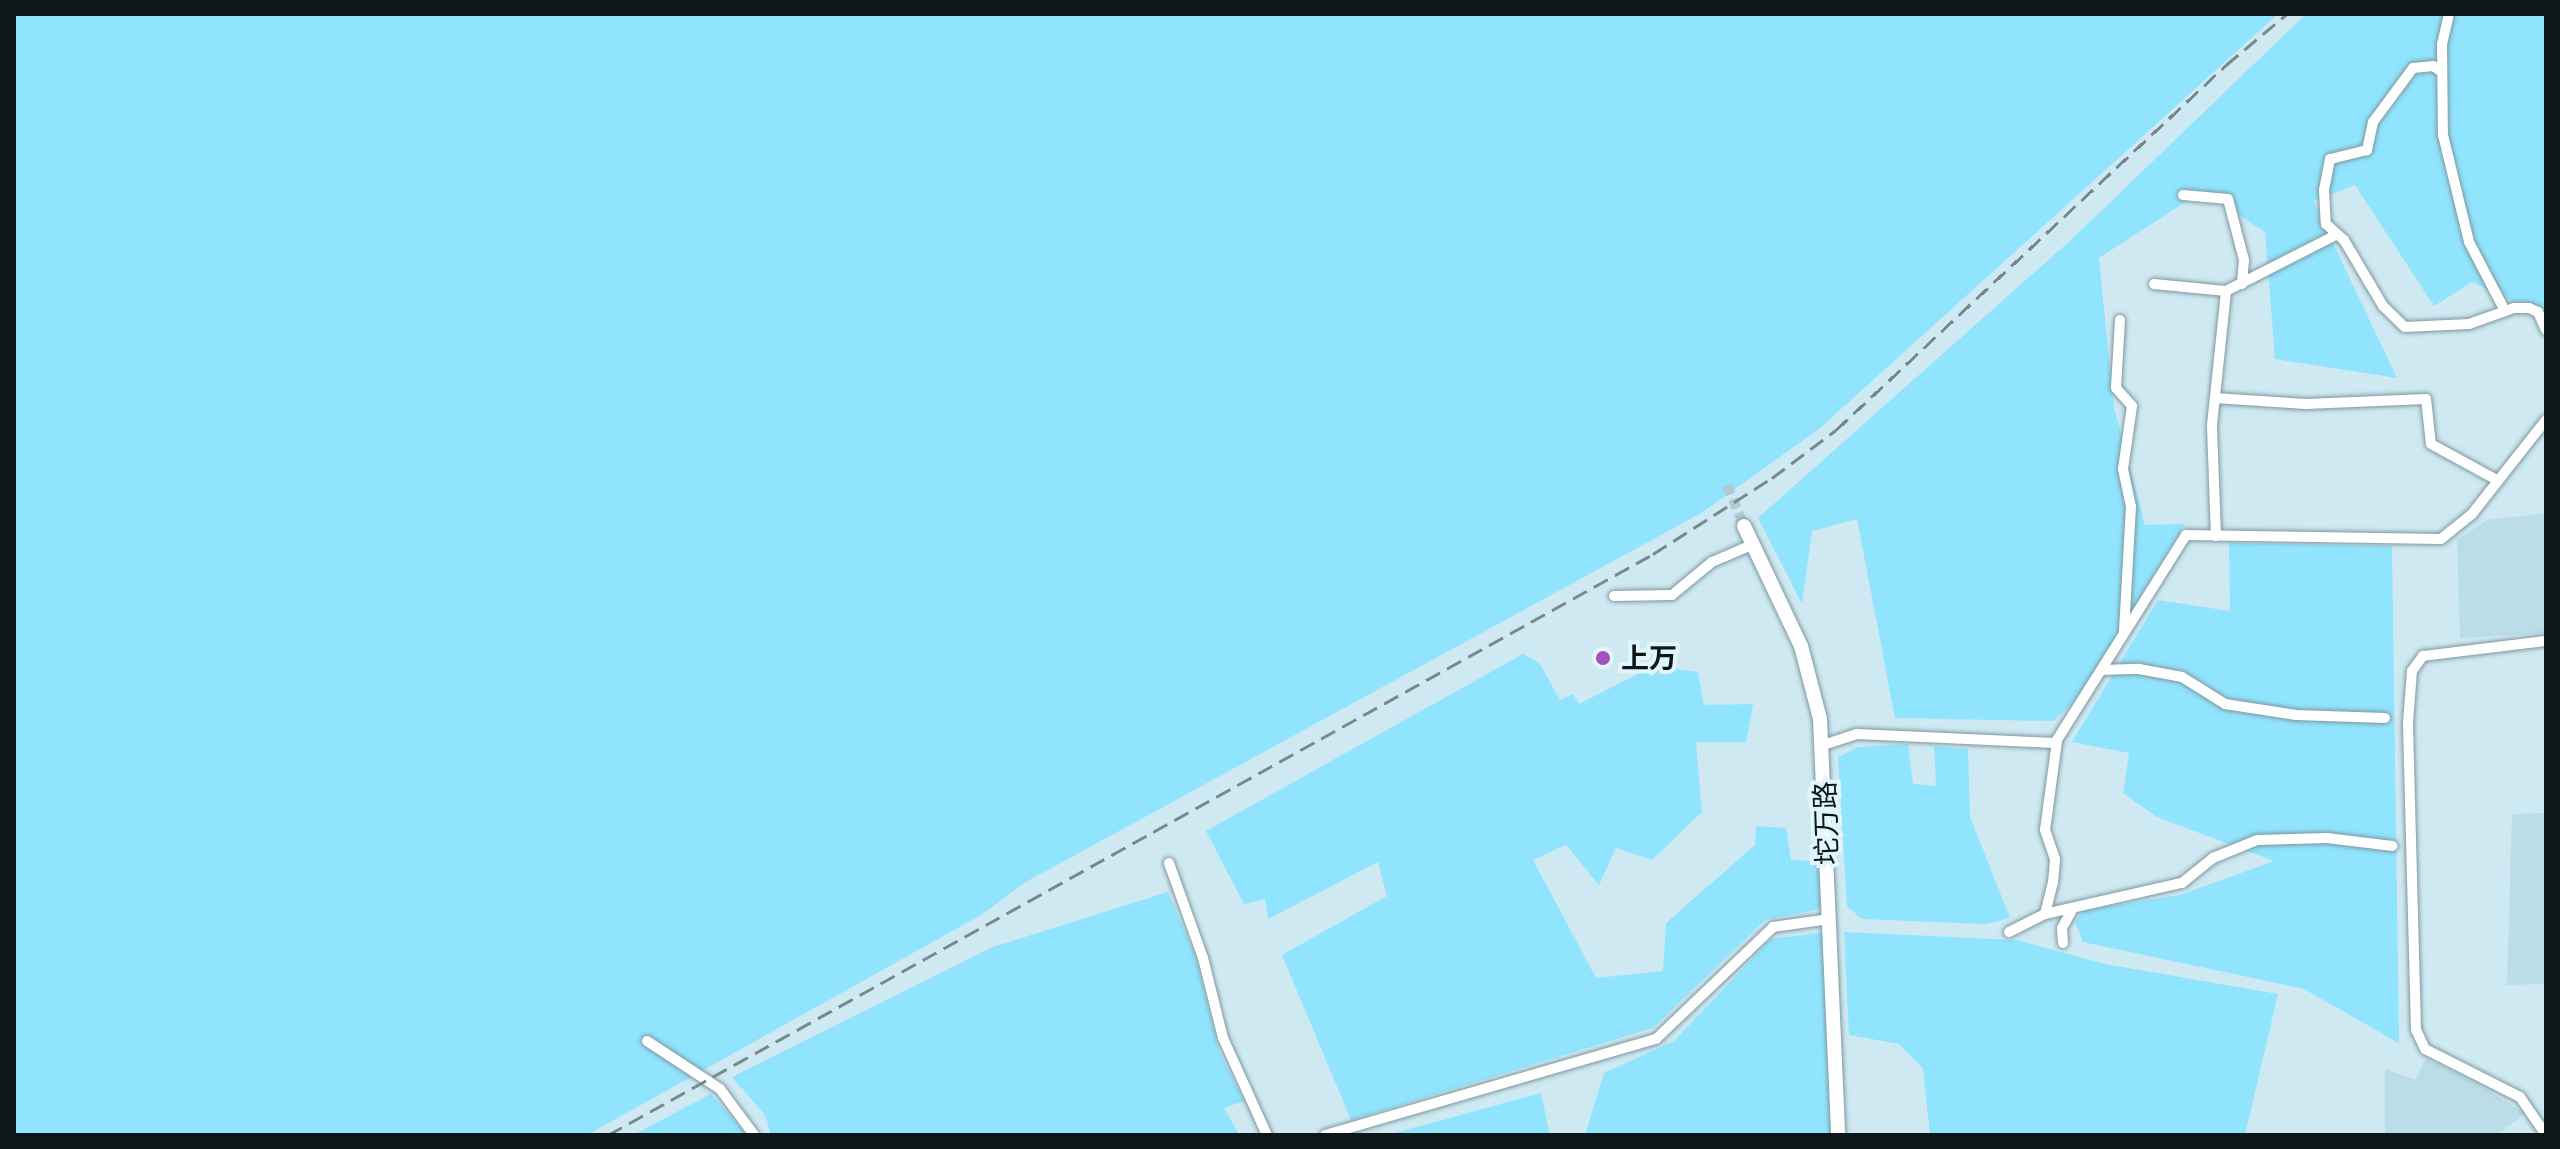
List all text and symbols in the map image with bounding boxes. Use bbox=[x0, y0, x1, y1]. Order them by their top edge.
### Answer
place label: 上万 bbox=[1621, 641, 1677, 675]
marker: 上万 bbox=[1592, 647, 1614, 669]
street label: 坨万路 bbox=[1808, 780, 1844, 866]

